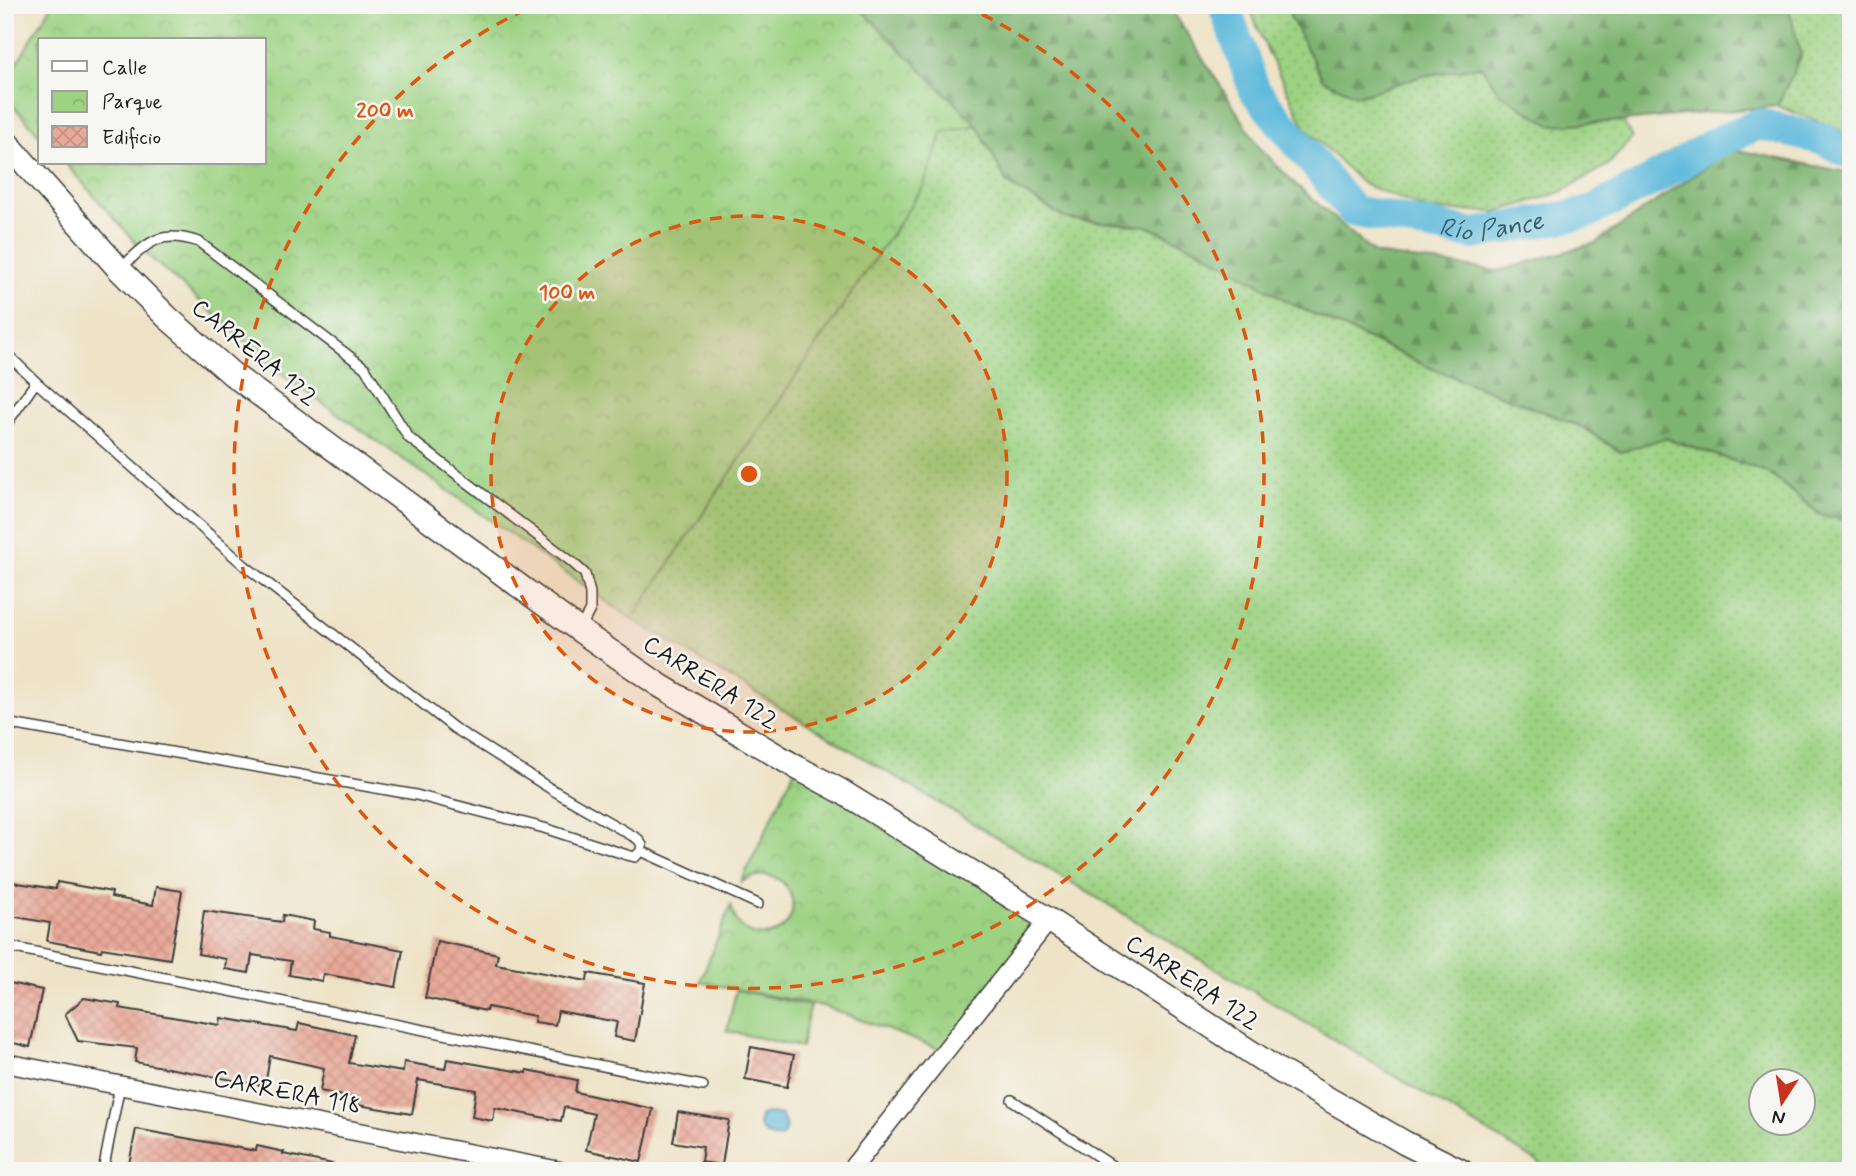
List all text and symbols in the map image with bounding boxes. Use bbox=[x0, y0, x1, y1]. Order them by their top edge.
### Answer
legend bbox=[38, 38, 266, 164]
text: Calle bbox=[102, 54, 147, 82]
text: Parque bbox=[102, 88, 163, 116]
text: 200 m bbox=[356, 97, 414, 125]
text: Edificio bbox=[102, 124, 161, 152]
water label: Río Pance bbox=[1436, 204, 1547, 251]
text: 100 m bbox=[539, 279, 595, 307]
street label: CARRERA 122 bbox=[185, 293, 323, 413]
centre of rings bbox=[737, 462, 761, 486]
street label: CARRERA 122 bbox=[637, 629, 783, 737]
street label: CARRERA 122 bbox=[1119, 928, 1265, 1038]
street label: CARRERA 118 bbox=[210, 1063, 364, 1123]
north arrow bbox=[1748, 1068, 1818, 1138]
text: N bbox=[1770, 1104, 1788, 1131]

